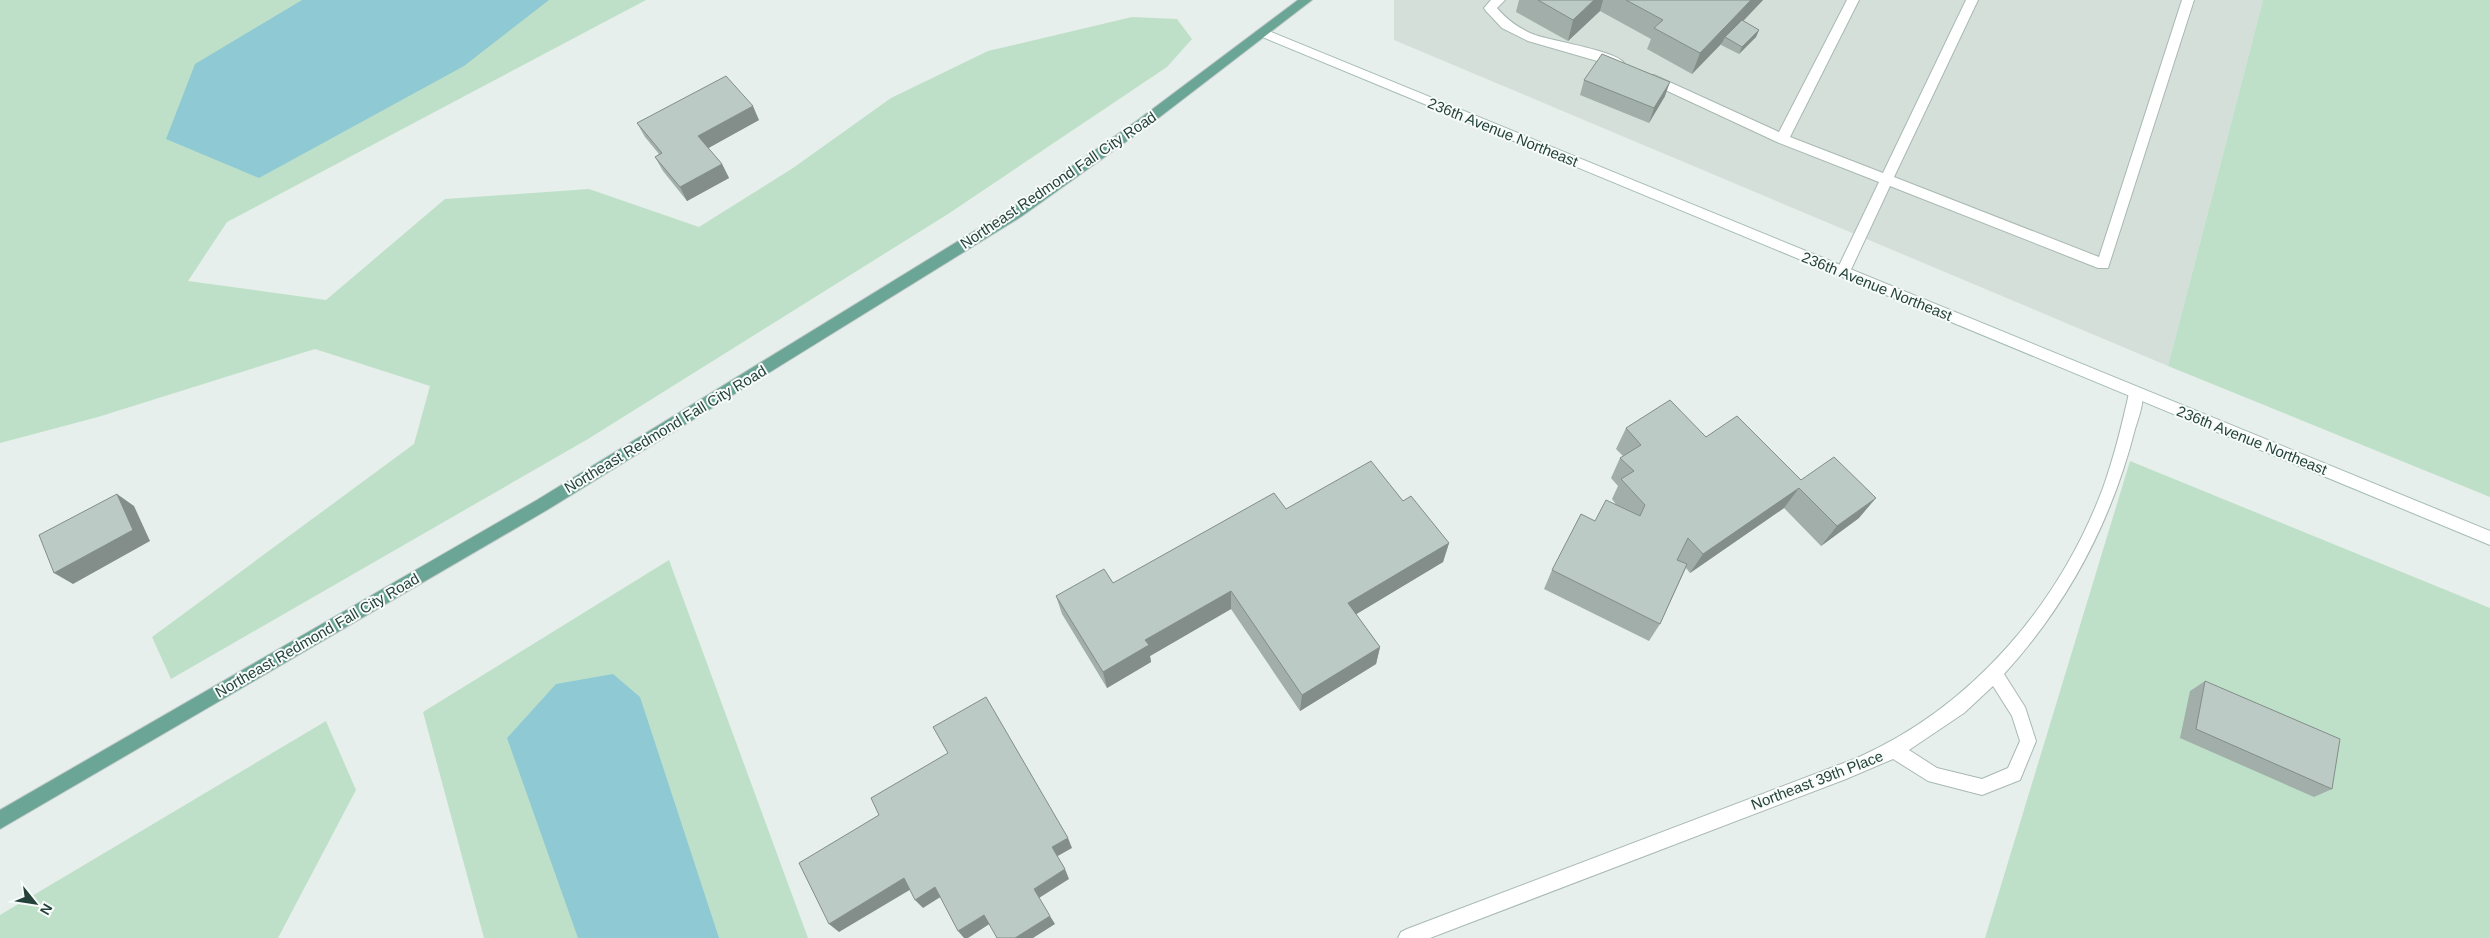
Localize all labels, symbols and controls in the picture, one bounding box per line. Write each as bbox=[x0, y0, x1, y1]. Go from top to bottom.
street label: 236th Avenue Northeast bbox=[1425, 94, 1581, 170]
street label: Northeast Redmond Fall City Road bbox=[957, 108, 1159, 252]
street label: 236th Avenue Northeast bbox=[1799, 248, 1955, 324]
street label: Northeast Redmond Fall City Road bbox=[561, 362, 769, 496]
street label: 236th Avenue Northeast bbox=[2174, 402, 2330, 478]
street label: Northeast Redmond Fall City Road bbox=[212, 569, 422, 701]
street label: Northeast 39th Place bbox=[1749, 747, 1885, 813]
north arrow bbox=[10, 878, 60, 928]
text: N bbox=[37, 901, 56, 918]

